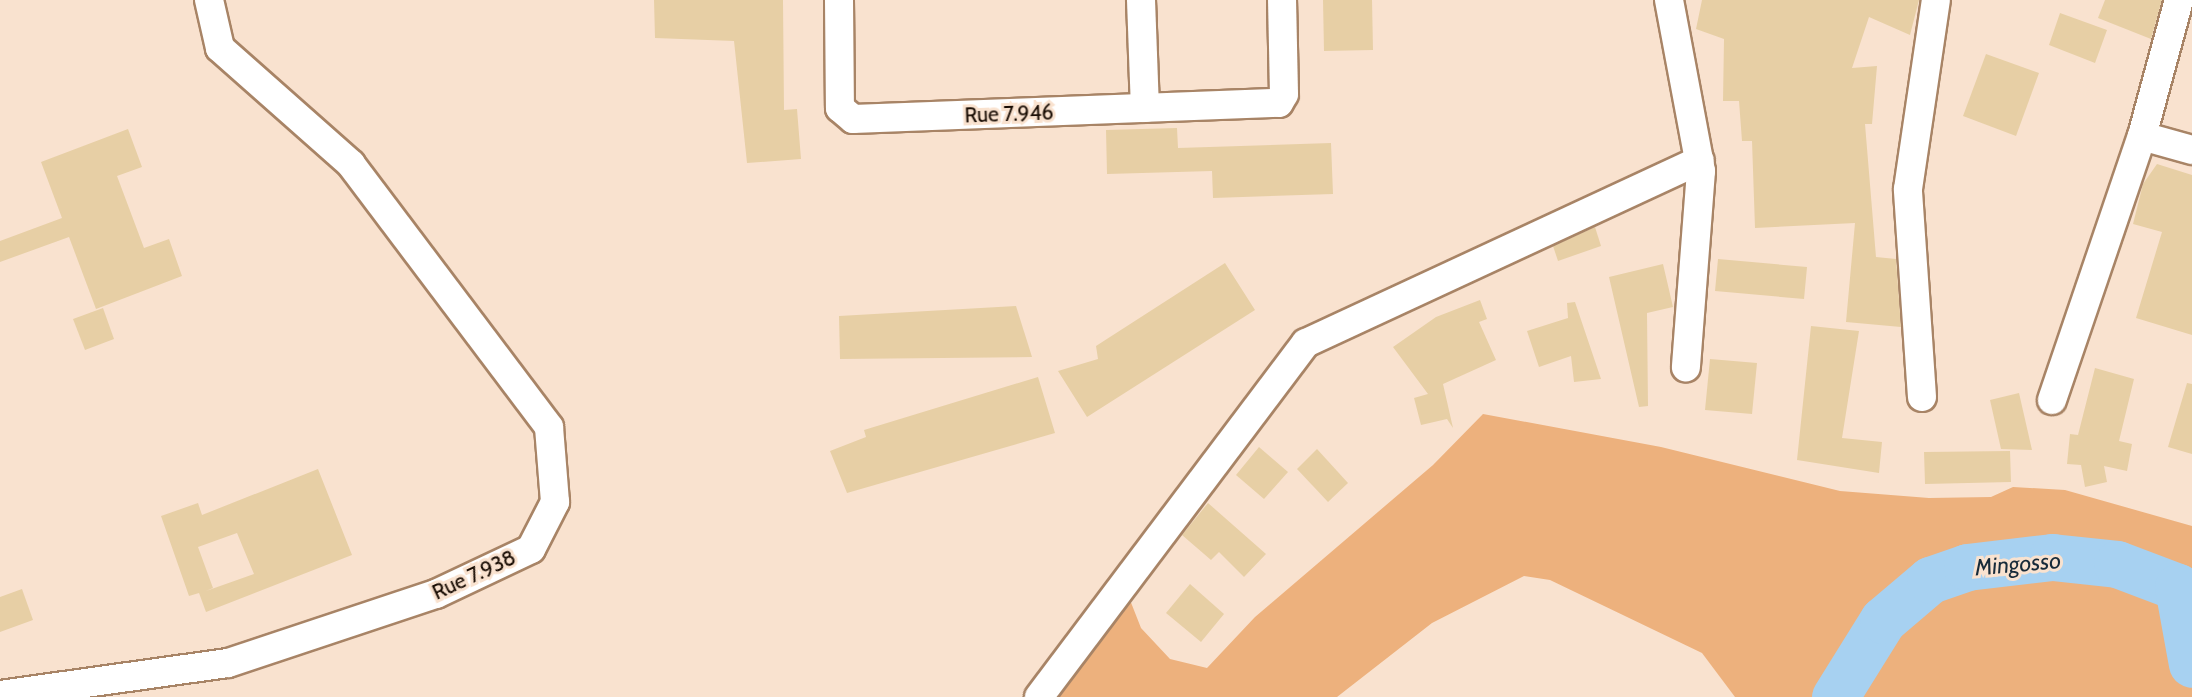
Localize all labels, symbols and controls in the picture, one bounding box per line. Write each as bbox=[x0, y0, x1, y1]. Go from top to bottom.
street label: Rue 7.946 bbox=[964, 100, 1054, 128]
street label: Rue 7.938 bbox=[428, 545, 520, 605]
water label: Mingosso bbox=[1974, 547, 2062, 581]

